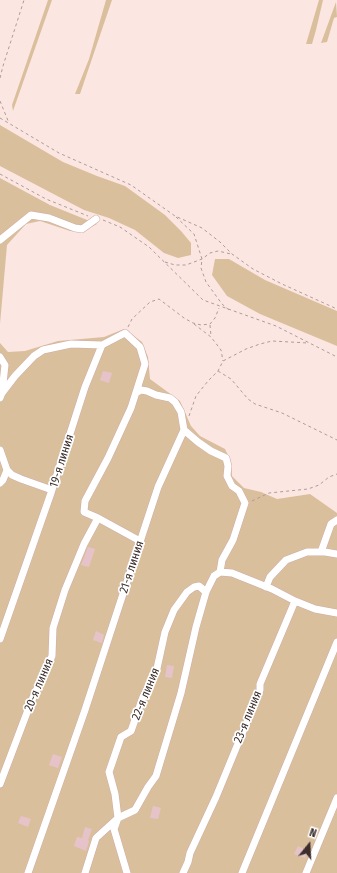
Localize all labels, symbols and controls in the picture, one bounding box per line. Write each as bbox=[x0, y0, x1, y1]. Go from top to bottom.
street label: 19-я линия bbox=[47, 433, 77, 489]
street label: 21-я линия bbox=[117, 539, 147, 595]
street label: 20-я линия bbox=[21, 656, 57, 714]
street label: 22-я линия bbox=[129, 666, 163, 722]
street label: 23-я линия bbox=[231, 689, 265, 745]
north arrow bbox=[289, 825, 329, 865]
text: N bbox=[308, 826, 318, 840]

